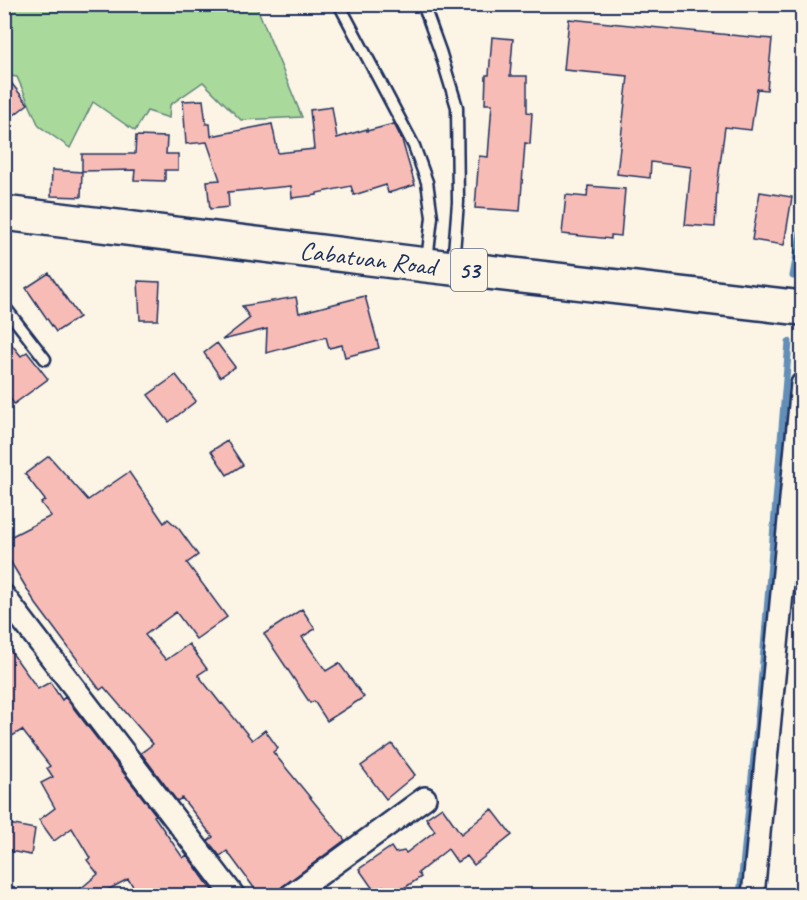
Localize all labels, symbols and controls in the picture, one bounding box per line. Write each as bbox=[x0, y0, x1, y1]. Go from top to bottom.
street label: Cabatuan Road bbox=[298, 234, 442, 284]
road number: 53 bbox=[451, 249, 487, 291]

